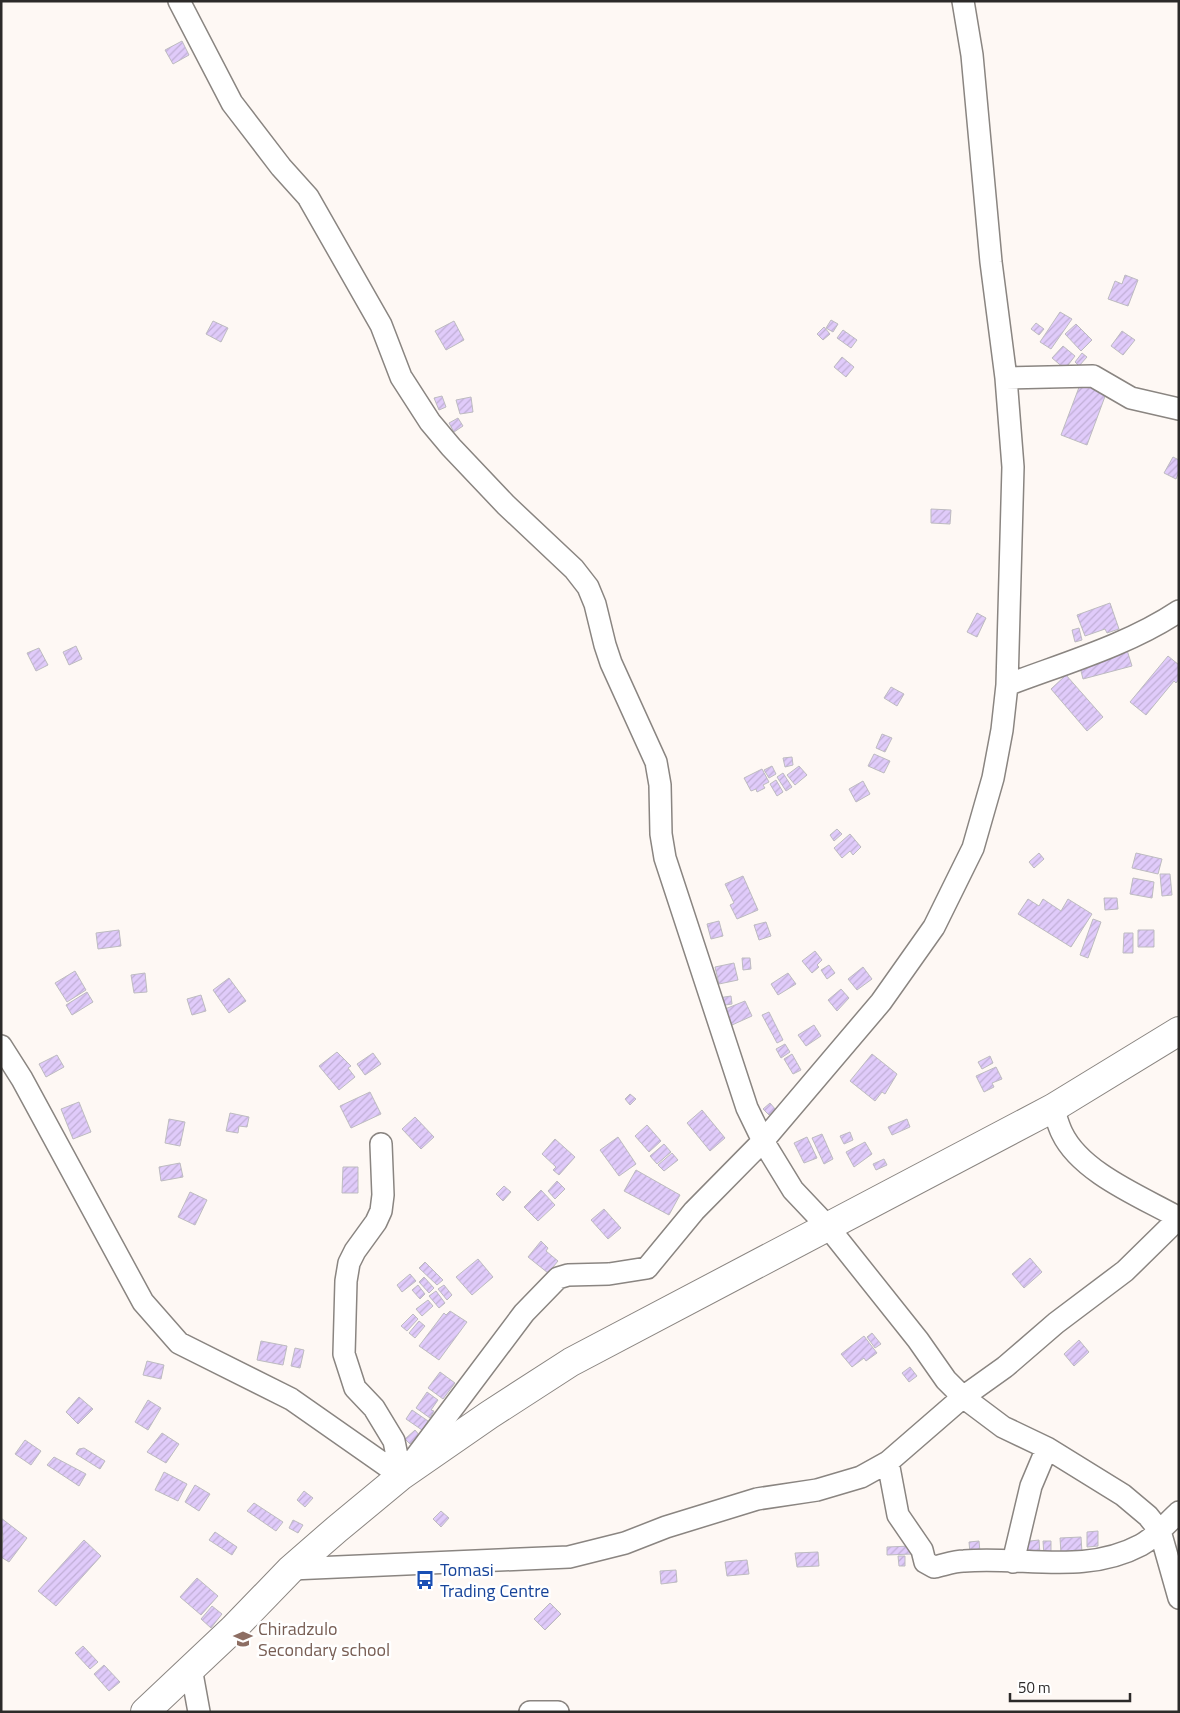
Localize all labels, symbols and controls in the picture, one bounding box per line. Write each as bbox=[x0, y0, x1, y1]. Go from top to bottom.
place label: Tomasi Trading Centre bbox=[440, 1556, 549, 1604]
bus stop icon: Tomasi Trading Centre bbox=[414, 1569, 436, 1591]
place label: Chiradzulo Secondary school bbox=[258, 1615, 390, 1663]
school or university icon: Chiradzulo Secondary school bbox=[232, 1628, 254, 1650]
scale bar bbox=[1010, 1670, 1130, 1702]
text: 50 m bbox=[1018, 1676, 1051, 1699]

